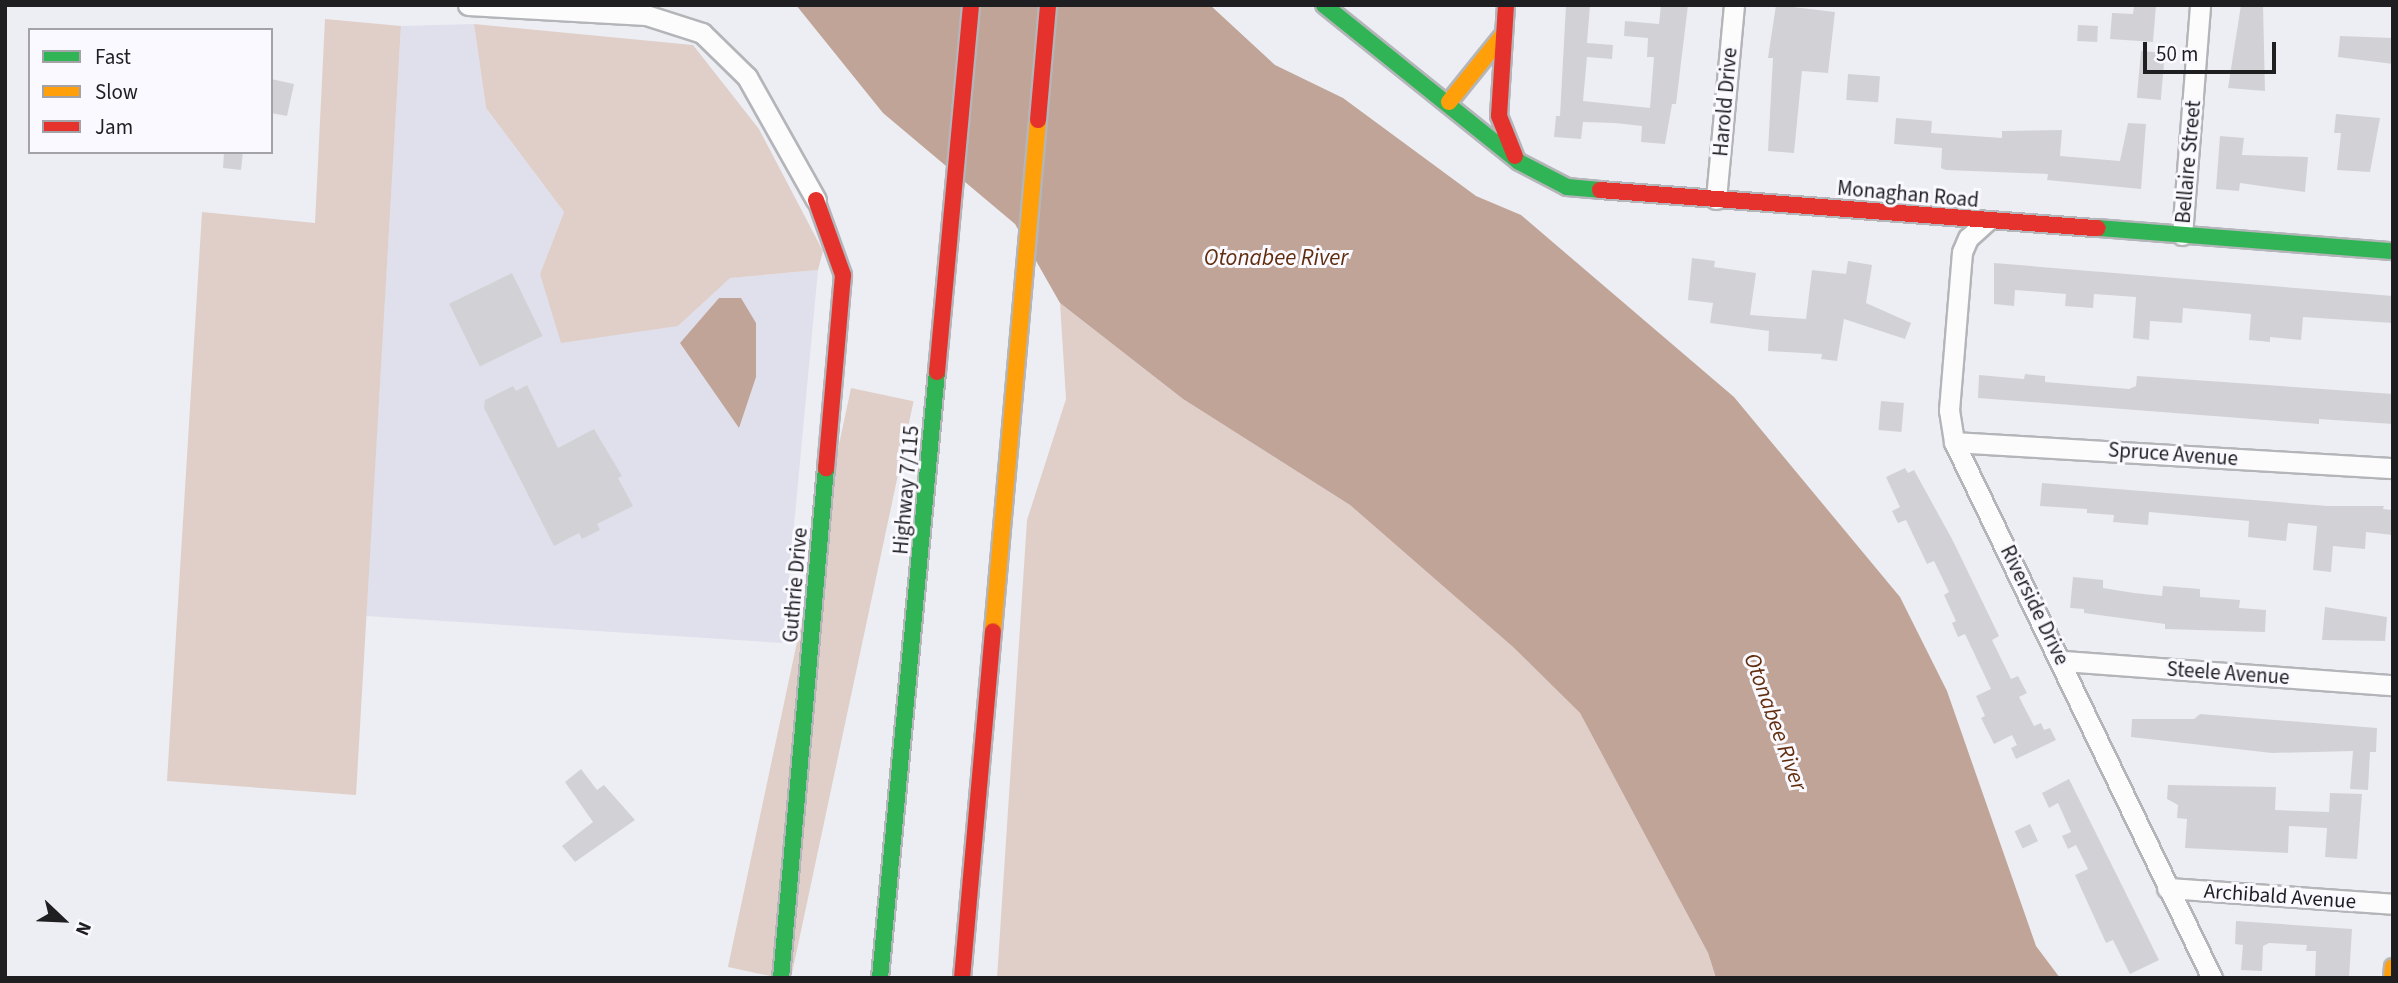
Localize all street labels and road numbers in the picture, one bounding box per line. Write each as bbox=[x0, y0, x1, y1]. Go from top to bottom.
street label: Harold Drive bbox=[1708, 46, 1742, 158]
street label: Bellaire Street bbox=[2170, 99, 2206, 225]
street label: Monaghan Road bbox=[1836, 175, 1980, 213]
street label: Highway 7/115 bbox=[888, 424, 924, 556]
street label: Spruce Avenue bbox=[2107, 437, 2239, 471]
street label: Guthrie Drive bbox=[777, 526, 813, 644]
street label: Riverside Drive bbox=[1995, 541, 2075, 669]
street label: Steele Avenue bbox=[2166, 656, 2290, 690]
street label: Archibald Avenue bbox=[2203, 878, 2357, 914]

